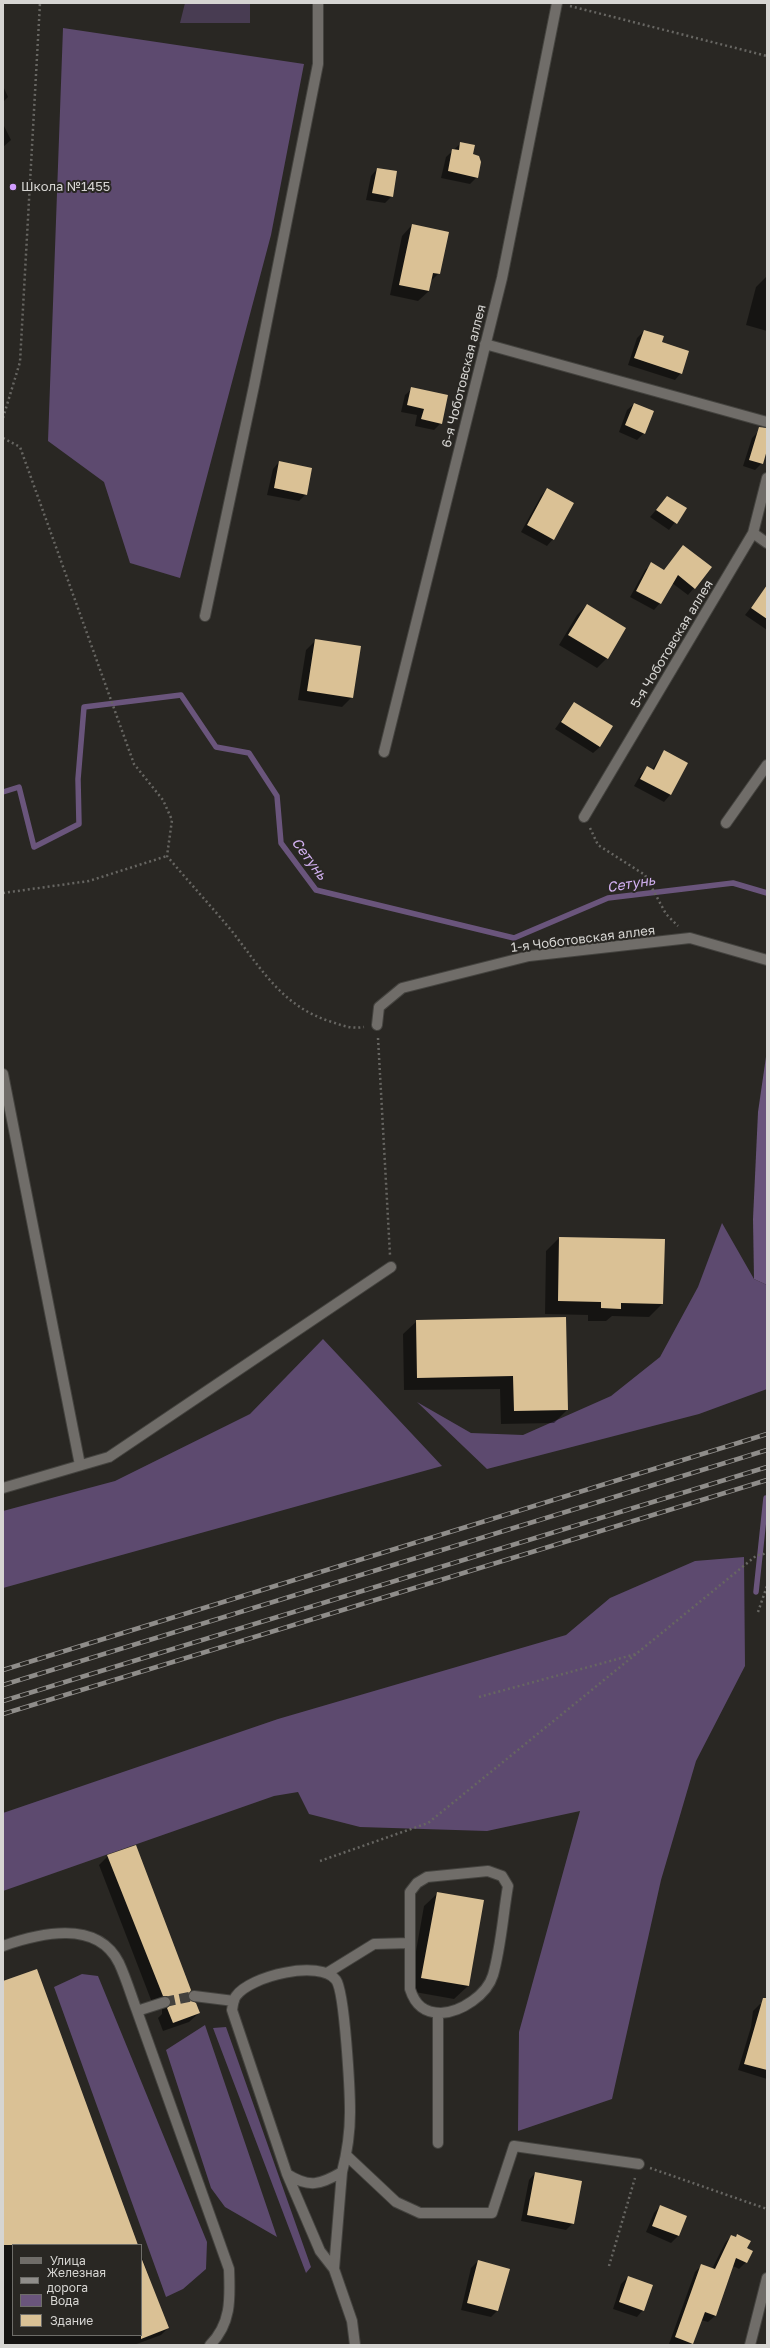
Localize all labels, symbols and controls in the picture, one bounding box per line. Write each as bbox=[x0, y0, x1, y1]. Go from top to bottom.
place label: Школа №1455 bbox=[21, 179, 110, 195]
marker: Школа №1455 bbox=[8, 182, 18, 192]
street label: 6-я Чоботовская аллея bbox=[439, 303, 489, 449]
street label: 5-я Чоботовская аллея bbox=[628, 577, 716, 711]
water label: Сетунь bbox=[288, 835, 330, 883]
water label: Сетунь bbox=[606, 872, 656, 896]
street label: 1-я Чоботовская аллея bbox=[510, 922, 656, 956]
legend bbox=[12, 2244, 142, 2336]
text: Улица bbox=[50, 2253, 86, 2268]
text: Железная дорога bbox=[47, 2265, 106, 2295]
text: Вода bbox=[50, 2293, 79, 2308]
text: Здание bbox=[50, 2313, 93, 2328]

